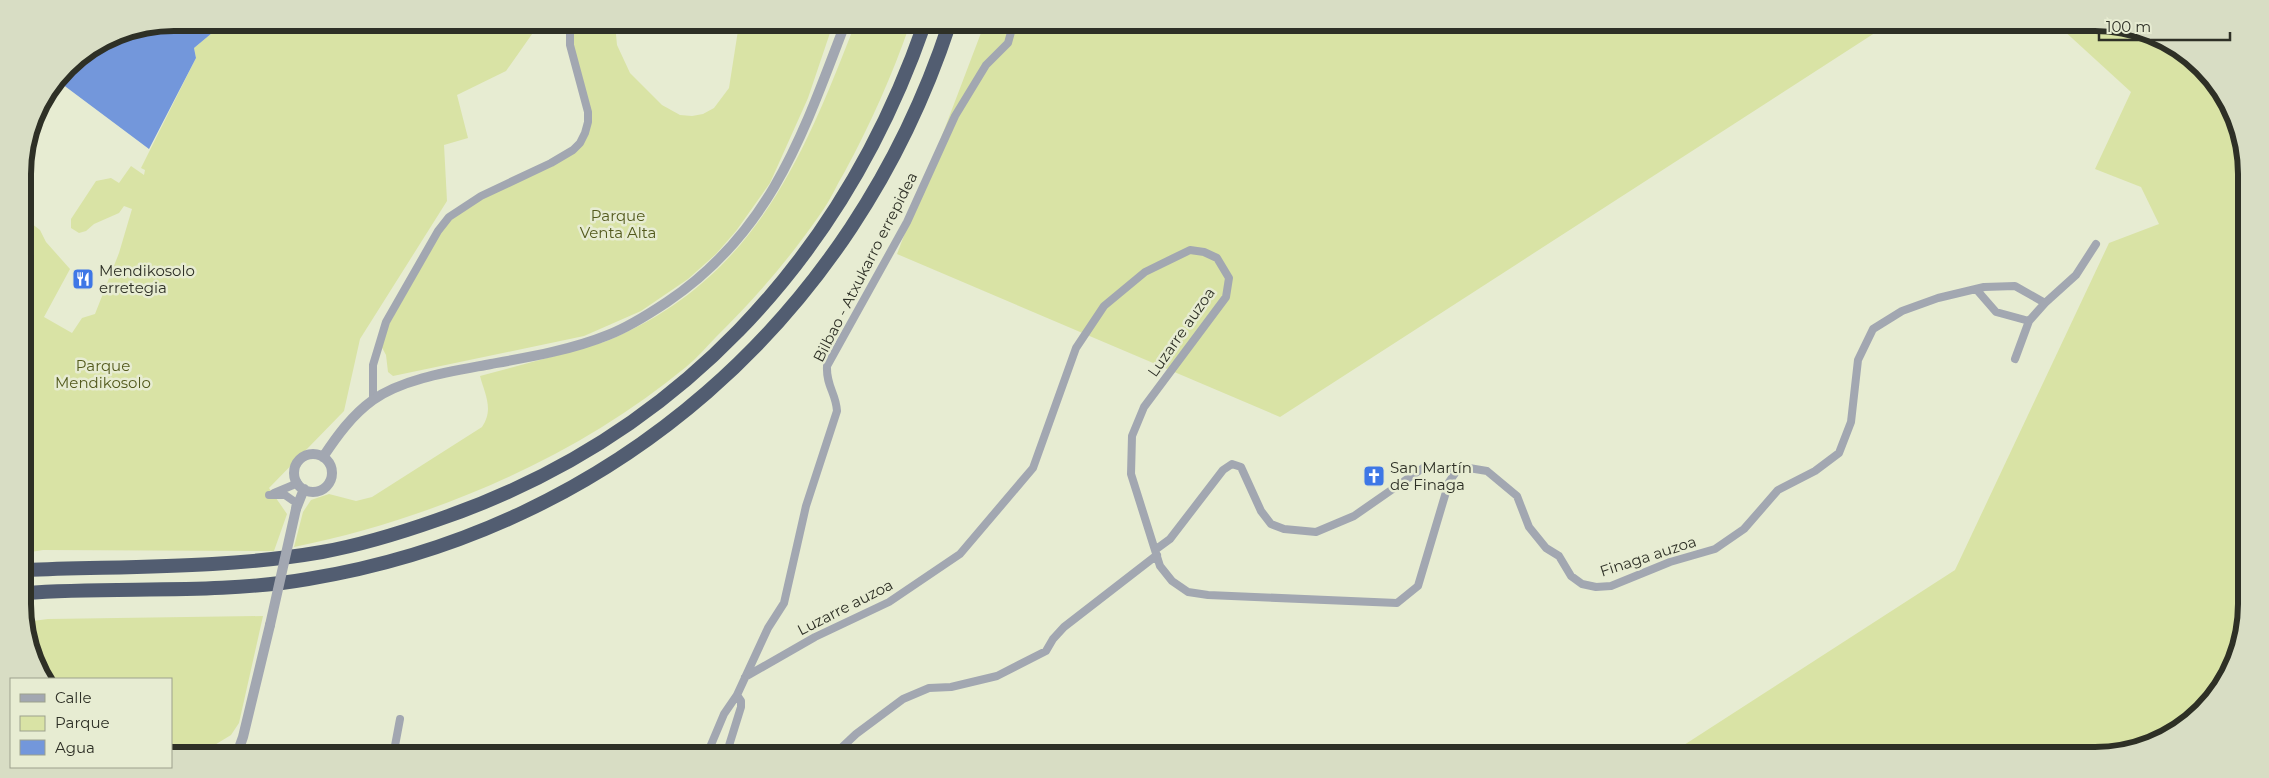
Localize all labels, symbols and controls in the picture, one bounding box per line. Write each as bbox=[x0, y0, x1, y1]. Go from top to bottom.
scale bar bbox=[2099, 10, 2230, 42]
text: 100 m bbox=[2106, 17, 2151, 36]
street label: Bilbao - Atxukarro errepidea bbox=[809, 169, 921, 365]
park label: Parque Venta Alta bbox=[580, 206, 656, 242]
place label: Mendikosolo erretegia bbox=[99, 261, 195, 297]
restaurant icon: Mendikosolo erretegia bbox=[71, 267, 95, 291]
street label: Luzarre auzoa bbox=[1143, 284, 1219, 380]
park label: Parque Mendikosolo bbox=[55, 356, 151, 392]
place label: San Martín de Finaga bbox=[1390, 458, 1472, 494]
church icon: San Martín de Finaga bbox=[1362, 464, 1386, 488]
street label: Finaga auzoa bbox=[1597, 531, 1699, 581]
street label: Luzarre auzoa bbox=[794, 575, 896, 639]
legend bbox=[10, 678, 172, 768]
text: Calle bbox=[55, 688, 92, 707]
text: Parque bbox=[55, 713, 110, 732]
text: Agua bbox=[55, 738, 95, 757]

